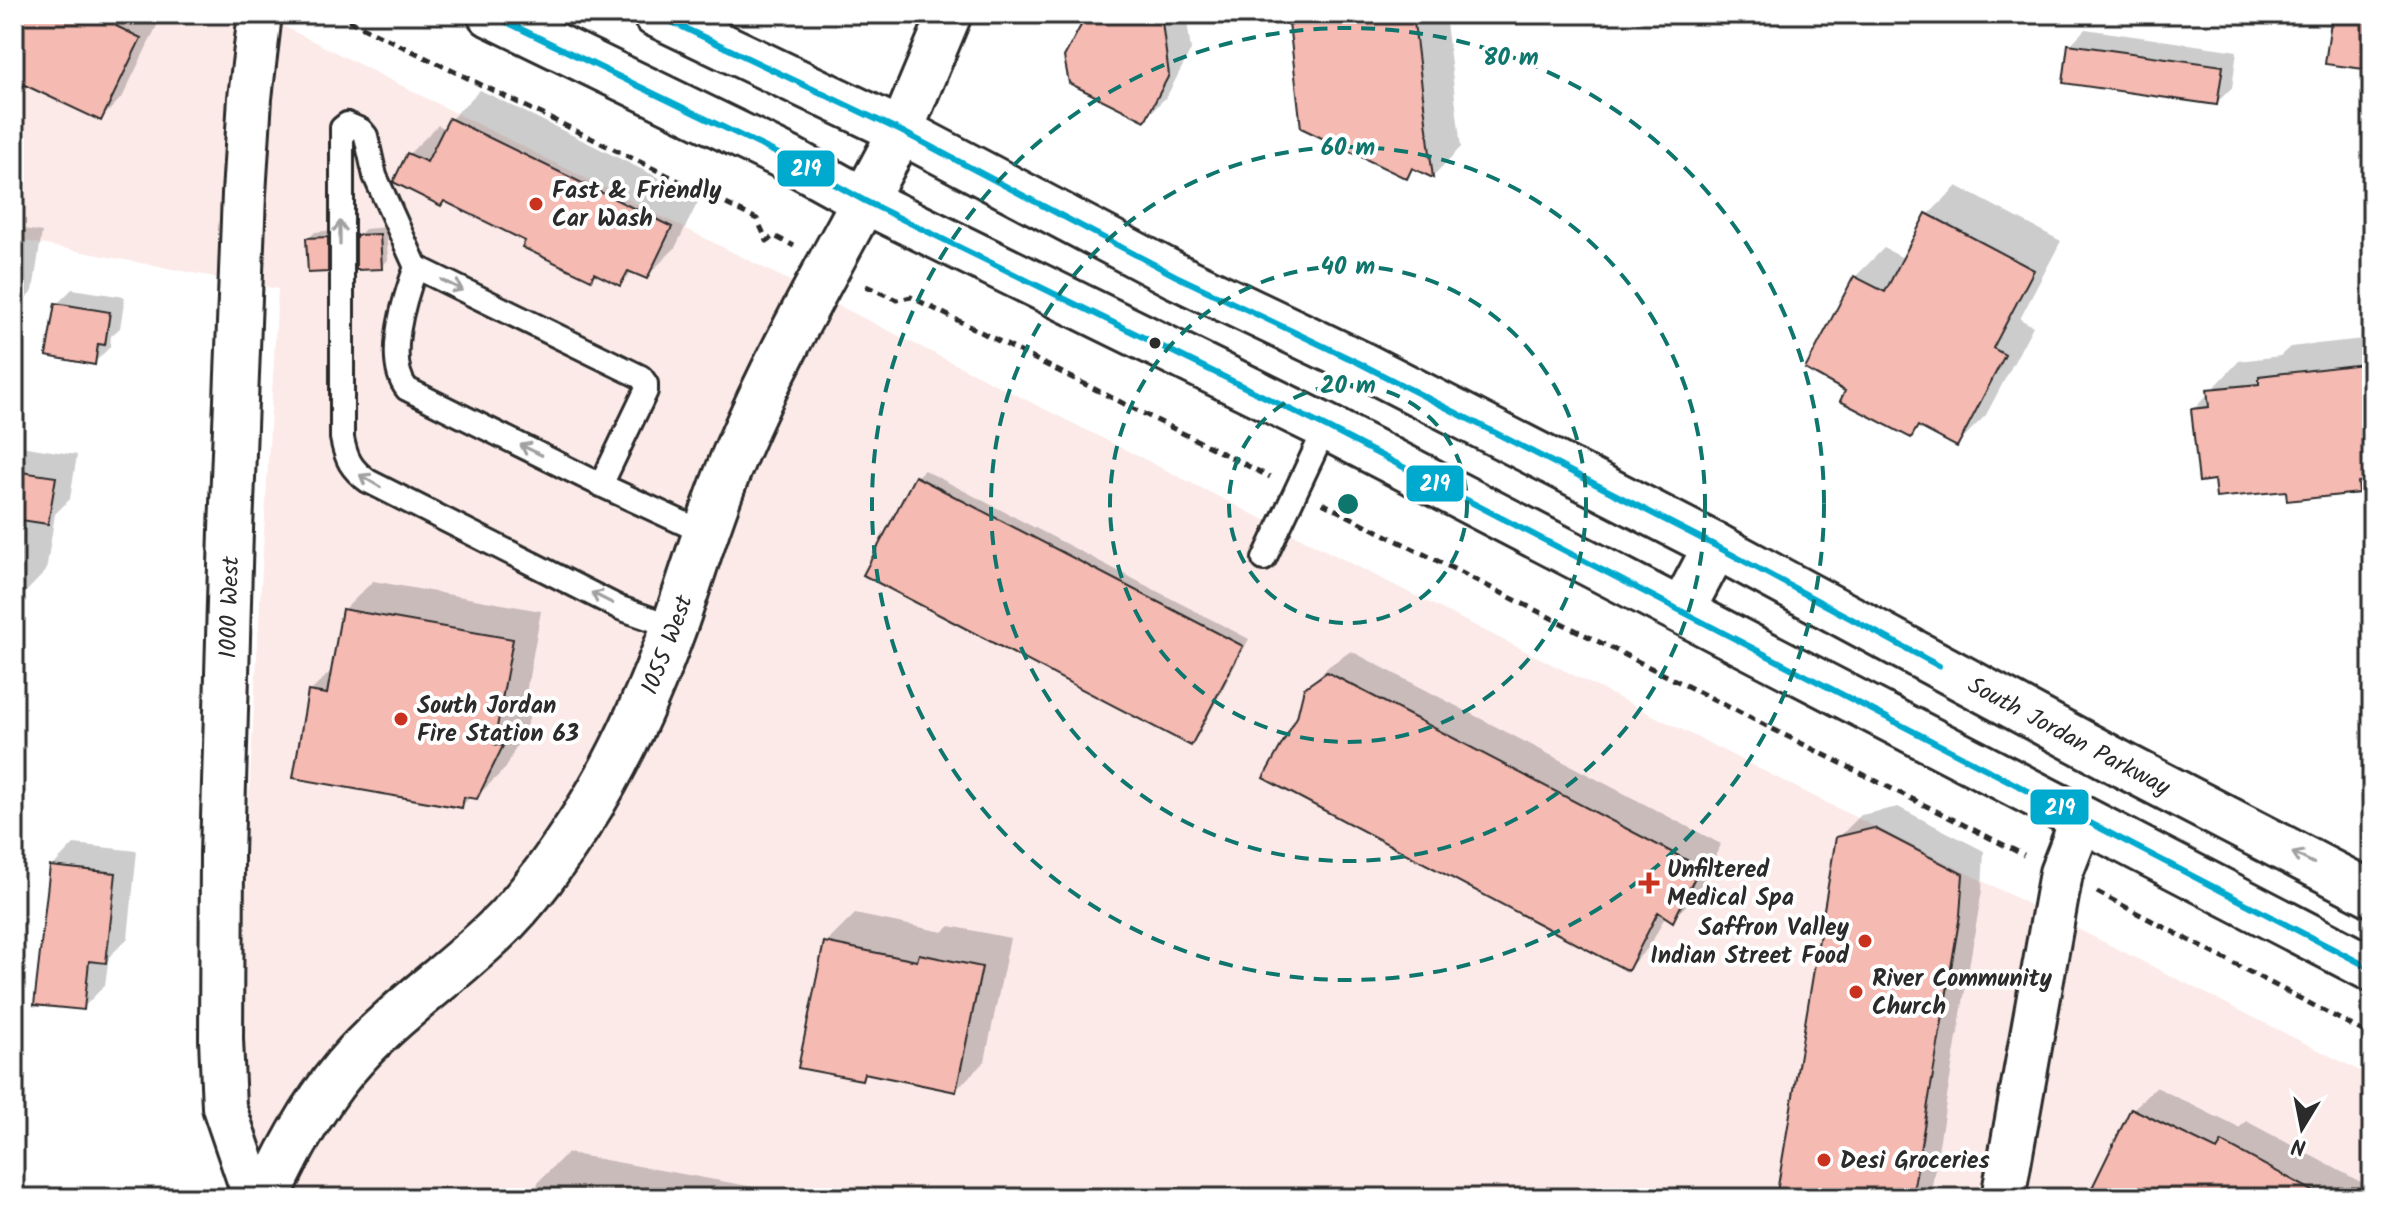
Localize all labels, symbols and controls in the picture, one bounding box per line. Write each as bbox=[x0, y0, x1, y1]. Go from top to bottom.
text: 80 m bbox=[1483, 39, 1539, 78]
text: 60 m bbox=[1321, 129, 1375, 168]
line badge: 219 bbox=[776, 149, 836, 188]
text: 219 bbox=[791, 153, 821, 188]
place label: Fast & Friendly Car Wash bbox=[552, 172, 722, 239]
marker: Fast & Friendly Car Wash bbox=[527, 195, 545, 213]
one-way arrow bbox=[332, 220, 348, 247]
text: 40 m bbox=[1321, 248, 1375, 287]
one-way arrow bbox=[440, 277, 464, 293]
unlabelled marker bbox=[1147, 335, 1163, 351]
text: 20 m bbox=[1320, 367, 1376, 406]
one-way arrow bbox=[520, 442, 544, 458]
line badge: 219 bbox=[1405, 464, 1465, 503]
text: 219 bbox=[1420, 468, 1450, 503]
one-way arrow bbox=[359, 473, 382, 489]
centre of rings bbox=[1334, 490, 1362, 518]
street label: 1000 West bbox=[209, 555, 251, 659]
street label: 1055 West bbox=[631, 589, 705, 701]
one-way arrow bbox=[590, 590, 614, 606]
street label: South Jordan Parkway bbox=[1960, 667, 2177, 808]
place label: South Jordan Fire Station 63 bbox=[417, 687, 579, 754]
marker: South Jordan Fire Station 63 bbox=[392, 710, 410, 728]
line badge: 219 bbox=[2029, 788, 2090, 826]
text: 219 bbox=[2045, 792, 2075, 827]
one-way arrow bbox=[2291, 849, 2315, 865]
place label: Unfiltered Medical Spa bbox=[1667, 851, 1794, 918]
marker: Unfiltered Medical Spa bbox=[1638, 872, 1660, 894]
place label: Saffron Valley Indian Street Food bbox=[1650, 909, 1850, 976]
marker: Saffron Valley Indian Street Food bbox=[1856, 932, 1874, 950]
place label: River Community Church bbox=[1872, 960, 2053, 1027]
marker: River Community Church bbox=[1847, 983, 1865, 1001]
north arrow bbox=[2262, 1088, 2342, 1168]
text: N bbox=[2289, 1127, 2309, 1164]
place label: Desi Groceries bbox=[1840, 1142, 1990, 1181]
marker: Desi Groceries bbox=[1815, 1151, 1833, 1169]

